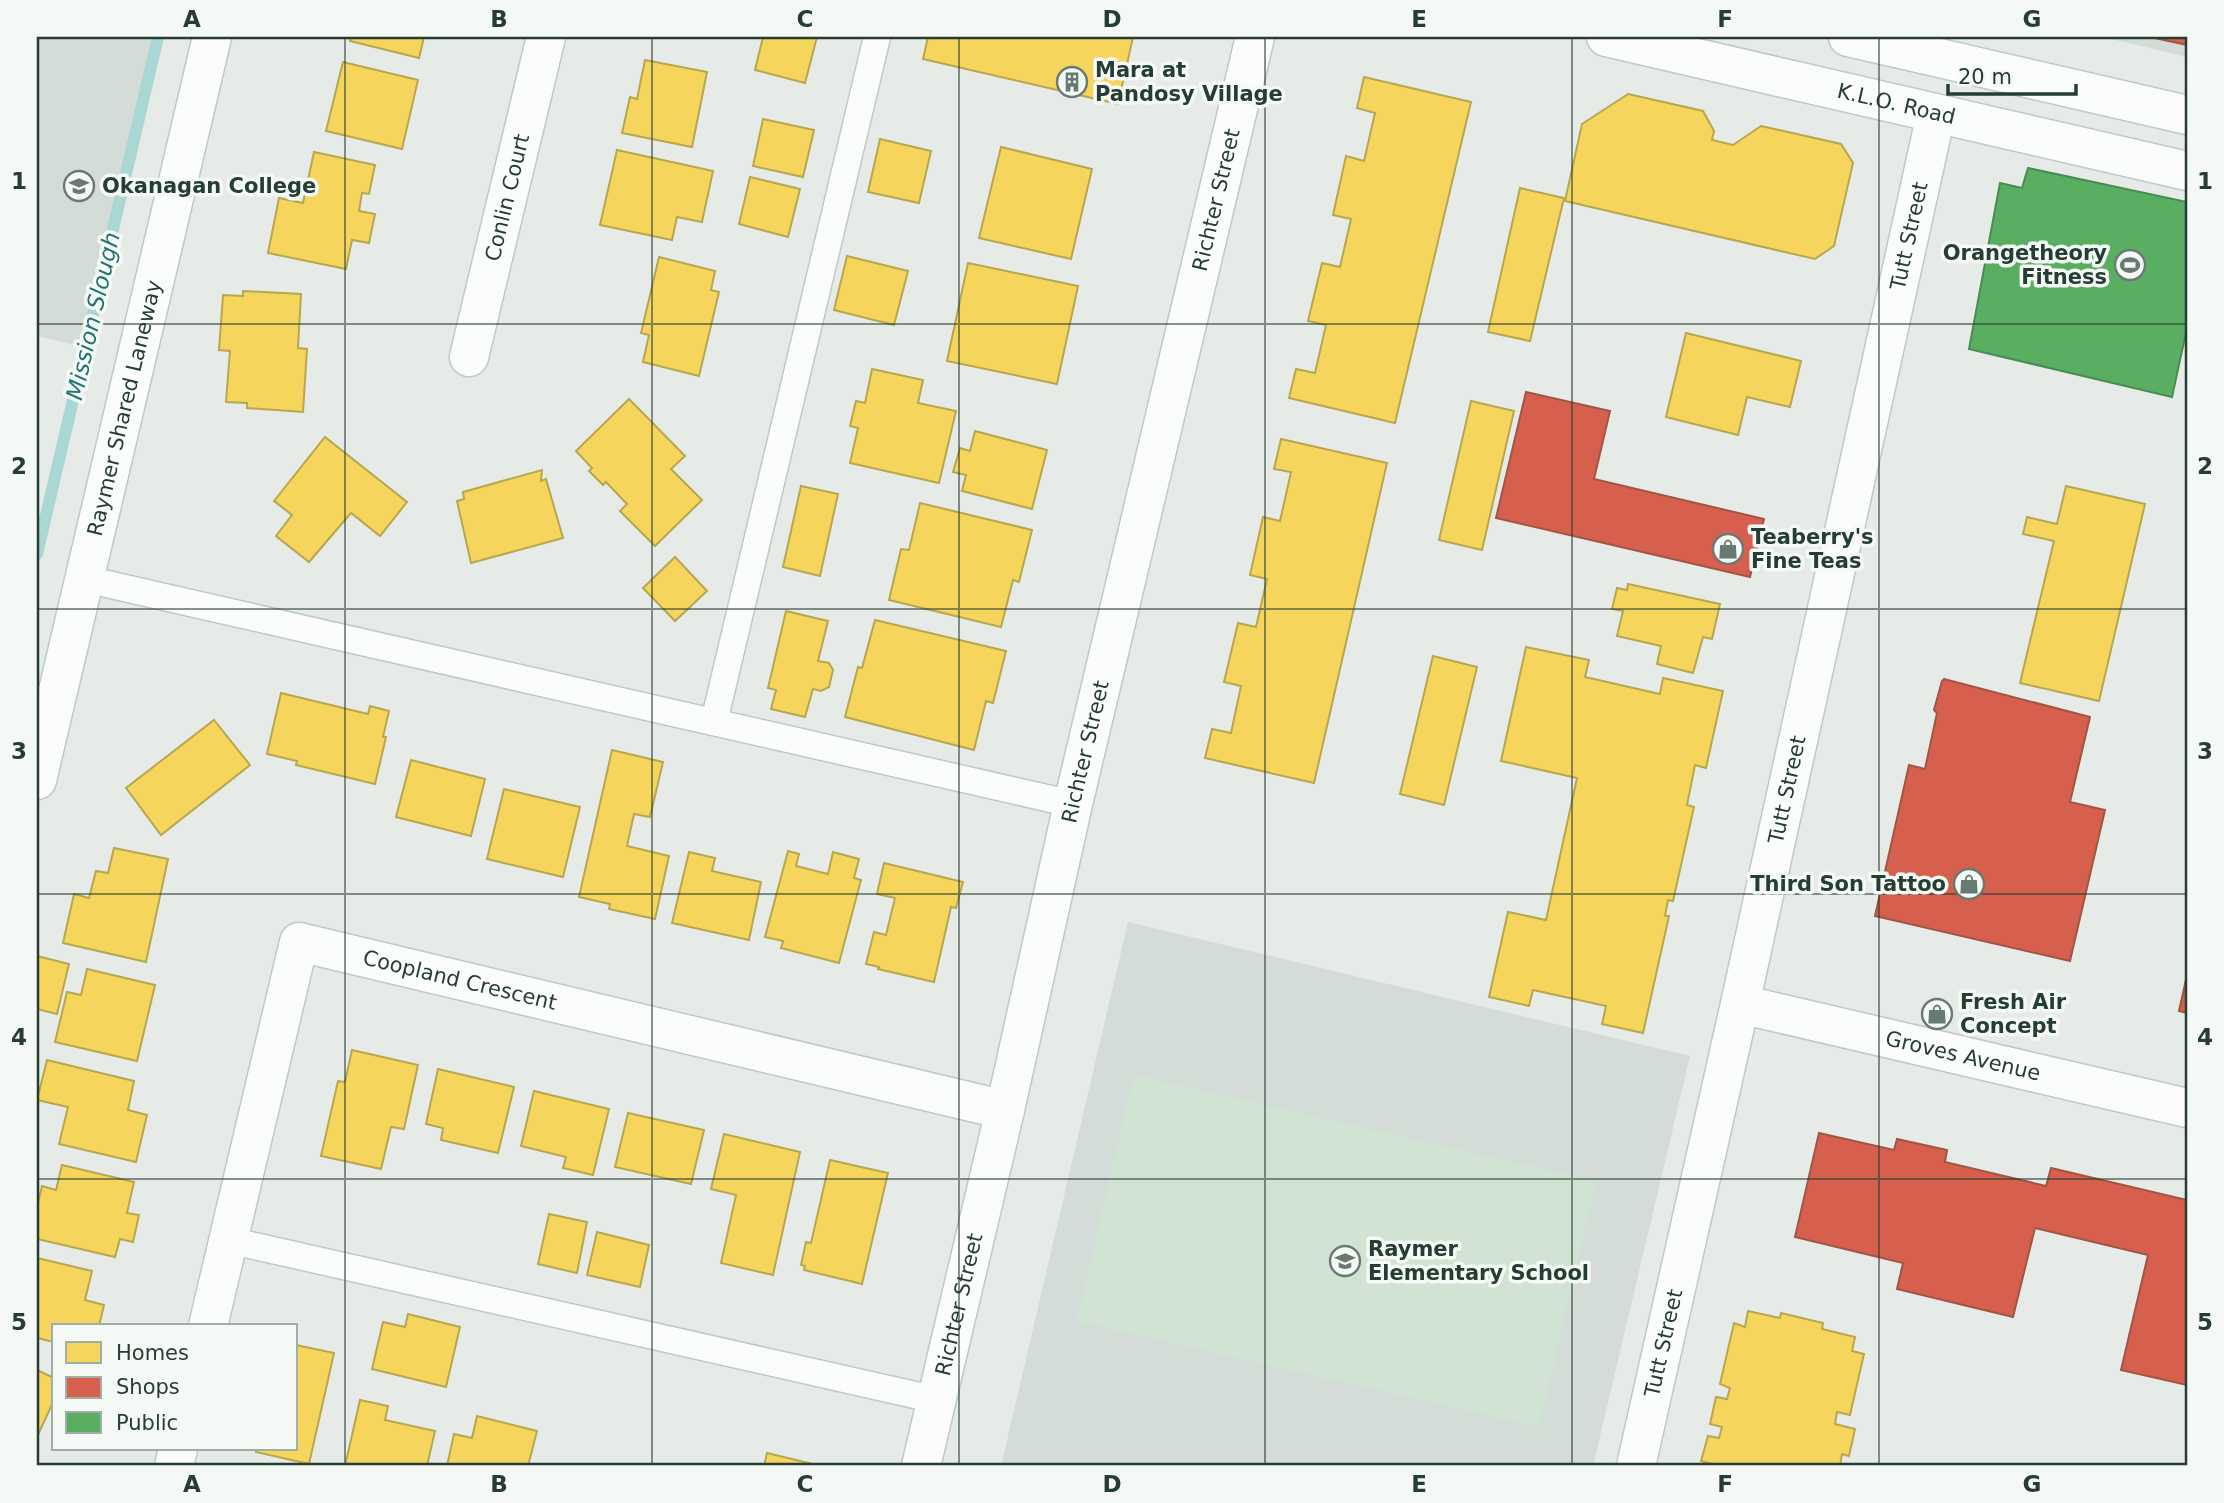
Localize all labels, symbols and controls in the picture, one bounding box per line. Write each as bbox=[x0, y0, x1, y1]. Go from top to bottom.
text: A bbox=[183, 6, 201, 32]
text: B bbox=[490, 6, 508, 32]
text: C bbox=[797, 6, 813, 32]
text: D bbox=[1102, 6, 1122, 32]
text: E bbox=[1411, 6, 1427, 32]
text: F bbox=[1717, 6, 1733, 32]
text: G bbox=[2023, 6, 2041, 32]
scale bar bbox=[1948, 52, 2075, 96]
place label: Mara at Pandosy Village bbox=[1095, 58, 1283, 106]
building icon: Mara at Pandosy Village bbox=[1055, 65, 1089, 99]
text: 20 m bbox=[1958, 65, 2012, 89]
street label: K.L.O. Road bbox=[1835, 79, 1958, 129]
street label: Richter Street bbox=[1188, 126, 1245, 274]
street label: Conlin Court bbox=[480, 131, 534, 264]
text: 1 bbox=[11, 168, 27, 194]
text: 1 bbox=[2197, 168, 2213, 194]
school or university icon: Okanagan College bbox=[62, 169, 96, 203]
place label: Okanagan College bbox=[102, 174, 316, 198]
street label: Tutt Street bbox=[1885, 180, 1933, 293]
water label: Mission Slough bbox=[61, 230, 125, 402]
place label: Orangetheory Fitness bbox=[1943, 241, 2107, 289]
sports icon: Orangetheory Fitness bbox=[2113, 248, 2147, 282]
street label: Raymer Shared Laneway bbox=[83, 278, 166, 539]
text: 2 bbox=[11, 453, 27, 479]
text: 2 bbox=[2197, 453, 2213, 479]
place label: Teaberry's Fine Teas bbox=[1751, 525, 1874, 573]
shop icon: Teaberry's Fine Teas bbox=[1711, 532, 1745, 566]
street label: Richter Street bbox=[1057, 678, 1114, 825]
street label: Tutt Street bbox=[1763, 733, 1811, 847]
text: 3 bbox=[11, 738, 27, 764]
text: 3 bbox=[2197, 738, 2213, 764]
shop icon: Third Son Tattoo bbox=[1952, 867, 1986, 901]
place label: Third Son Tattoo bbox=[1750, 872, 1946, 896]
street label: Coopland Crescent bbox=[361, 946, 559, 1015]
place label: Fresh Air Concept bbox=[1960, 990, 2067, 1038]
shop icon: Fresh Air Concept bbox=[1920, 997, 1954, 1031]
text: 4 bbox=[11, 1024, 27, 1050]
text: 4 bbox=[2197, 1024, 2213, 1050]
street label: Groves Avenue bbox=[1883, 1026, 2043, 1086]
street label: Richter Street bbox=[931, 1231, 988, 1378]
place label: Raymer Elementary School bbox=[1368, 1237, 1589, 1285]
school or university icon: Raymer Elementary School bbox=[1328, 1244, 1362, 1278]
street label: Tutt Street bbox=[1640, 1287, 1687, 1400]
text: 5 bbox=[11, 1309, 27, 1335]
text: 5 bbox=[2197, 1309, 2213, 1335]
legend bbox=[52, 1324, 298, 1450]
text: Homes bbox=[116, 1341, 189, 1365]
text: Shops bbox=[116, 1375, 180, 1399]
text: Public bbox=[116, 1411, 178, 1435]
text: A bbox=[183, 1471, 201, 1497]
text: B bbox=[490, 1471, 508, 1497]
text: C bbox=[797, 1471, 813, 1497]
text: D bbox=[1102, 1471, 1122, 1497]
text: E bbox=[1411, 1471, 1427, 1497]
text: F bbox=[1717, 1471, 1733, 1497]
text: G bbox=[2023, 1471, 2041, 1497]

